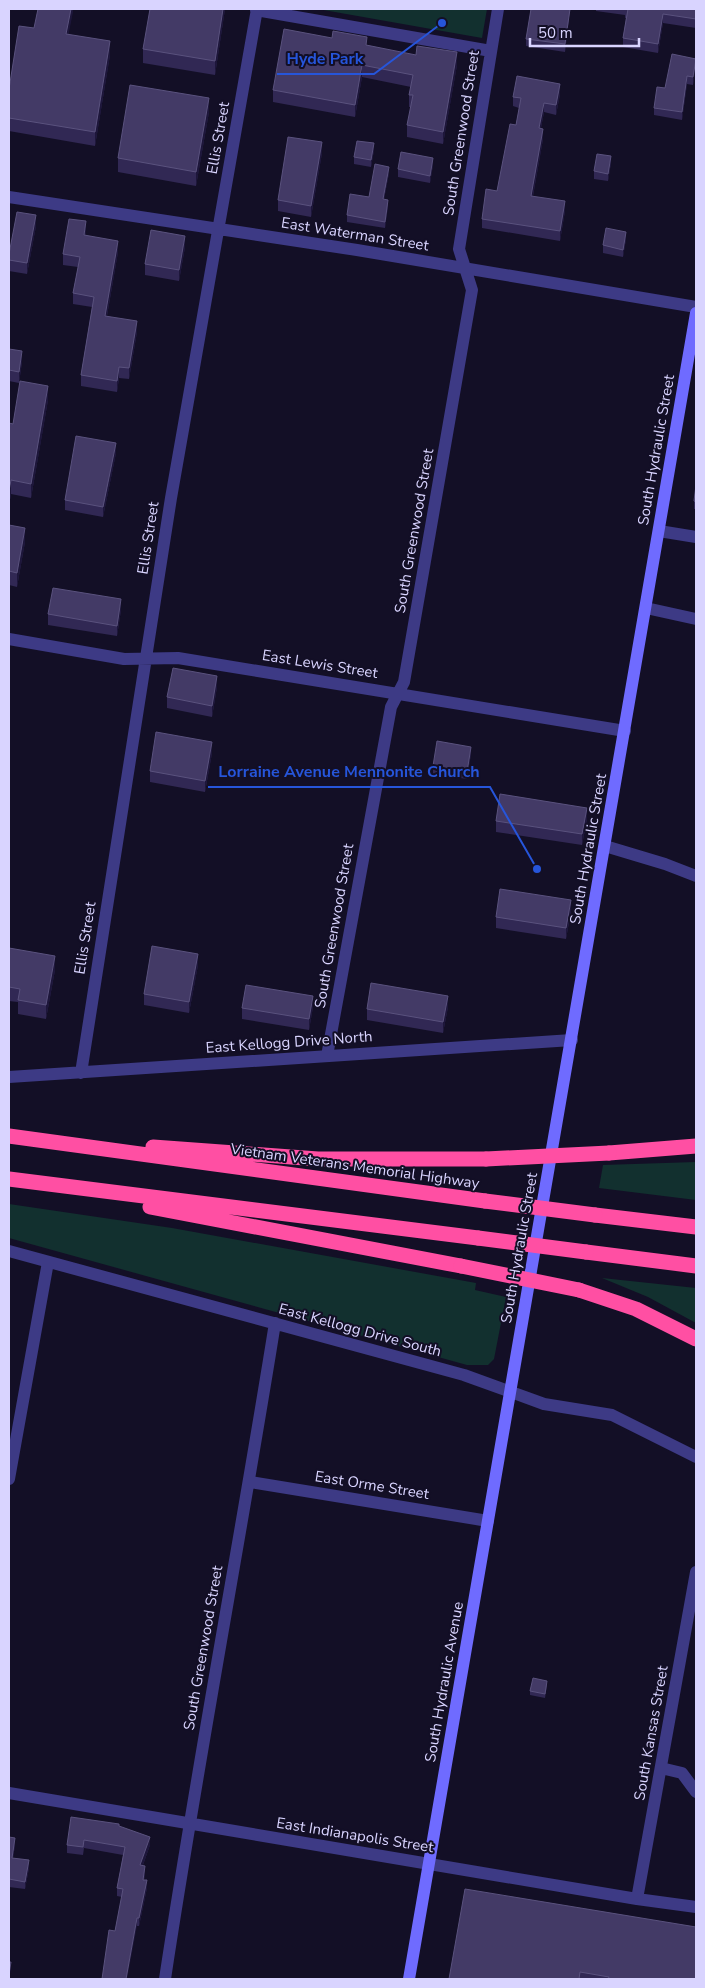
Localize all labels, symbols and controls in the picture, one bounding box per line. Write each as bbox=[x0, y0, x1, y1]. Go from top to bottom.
scale bar bbox=[530, 15, 639, 47]
text: 50 m bbox=[538, 23, 573, 43]
callout: Hyde Park bbox=[277, 43, 374, 74]
text: Hyde Park bbox=[287, 48, 364, 70]
street label: South Greenwood Street bbox=[438, 48, 484, 217]
street label: Ellis Street bbox=[202, 100, 234, 176]
street label: East Waterman Street bbox=[280, 212, 431, 256]
street label: South Hydraulic Street bbox=[633, 372, 679, 527]
street label: South Greenwood Street bbox=[390, 446, 438, 615]
street label: Ellis Street bbox=[132, 500, 164, 576]
street label: East Lewis Street bbox=[261, 645, 380, 683]
callout: Lorraine Avenue Mennonite Church bbox=[208, 756, 490, 787]
text: Lorraine Avenue Mennonite Church bbox=[218, 761, 480, 783]
street label: South Hydraulic Street bbox=[565, 771, 611, 926]
street label: South Greenwood Street bbox=[310, 841, 358, 1010]
street label: Ellis Street bbox=[69, 900, 101, 976]
street label: East Kellogg Drive North bbox=[205, 1026, 373, 1058]
street label: Vietnam Veterans Memorial Highway bbox=[228, 1138, 481, 1193]
street label: South Hydraulic Street bbox=[496, 1170, 542, 1325]
street label: East Kellogg Drive South bbox=[276, 1299, 444, 1361]
street label: East Orme Street bbox=[313, 1466, 431, 1504]
street label: South Greenwood Street bbox=[179, 1563, 227, 1732]
street label: South Hydraulic Avenue bbox=[420, 1600, 468, 1764]
street label: South Kansas Street bbox=[629, 1663, 673, 1802]
street label: East Indianapolis Street bbox=[275, 1813, 436, 1857]

